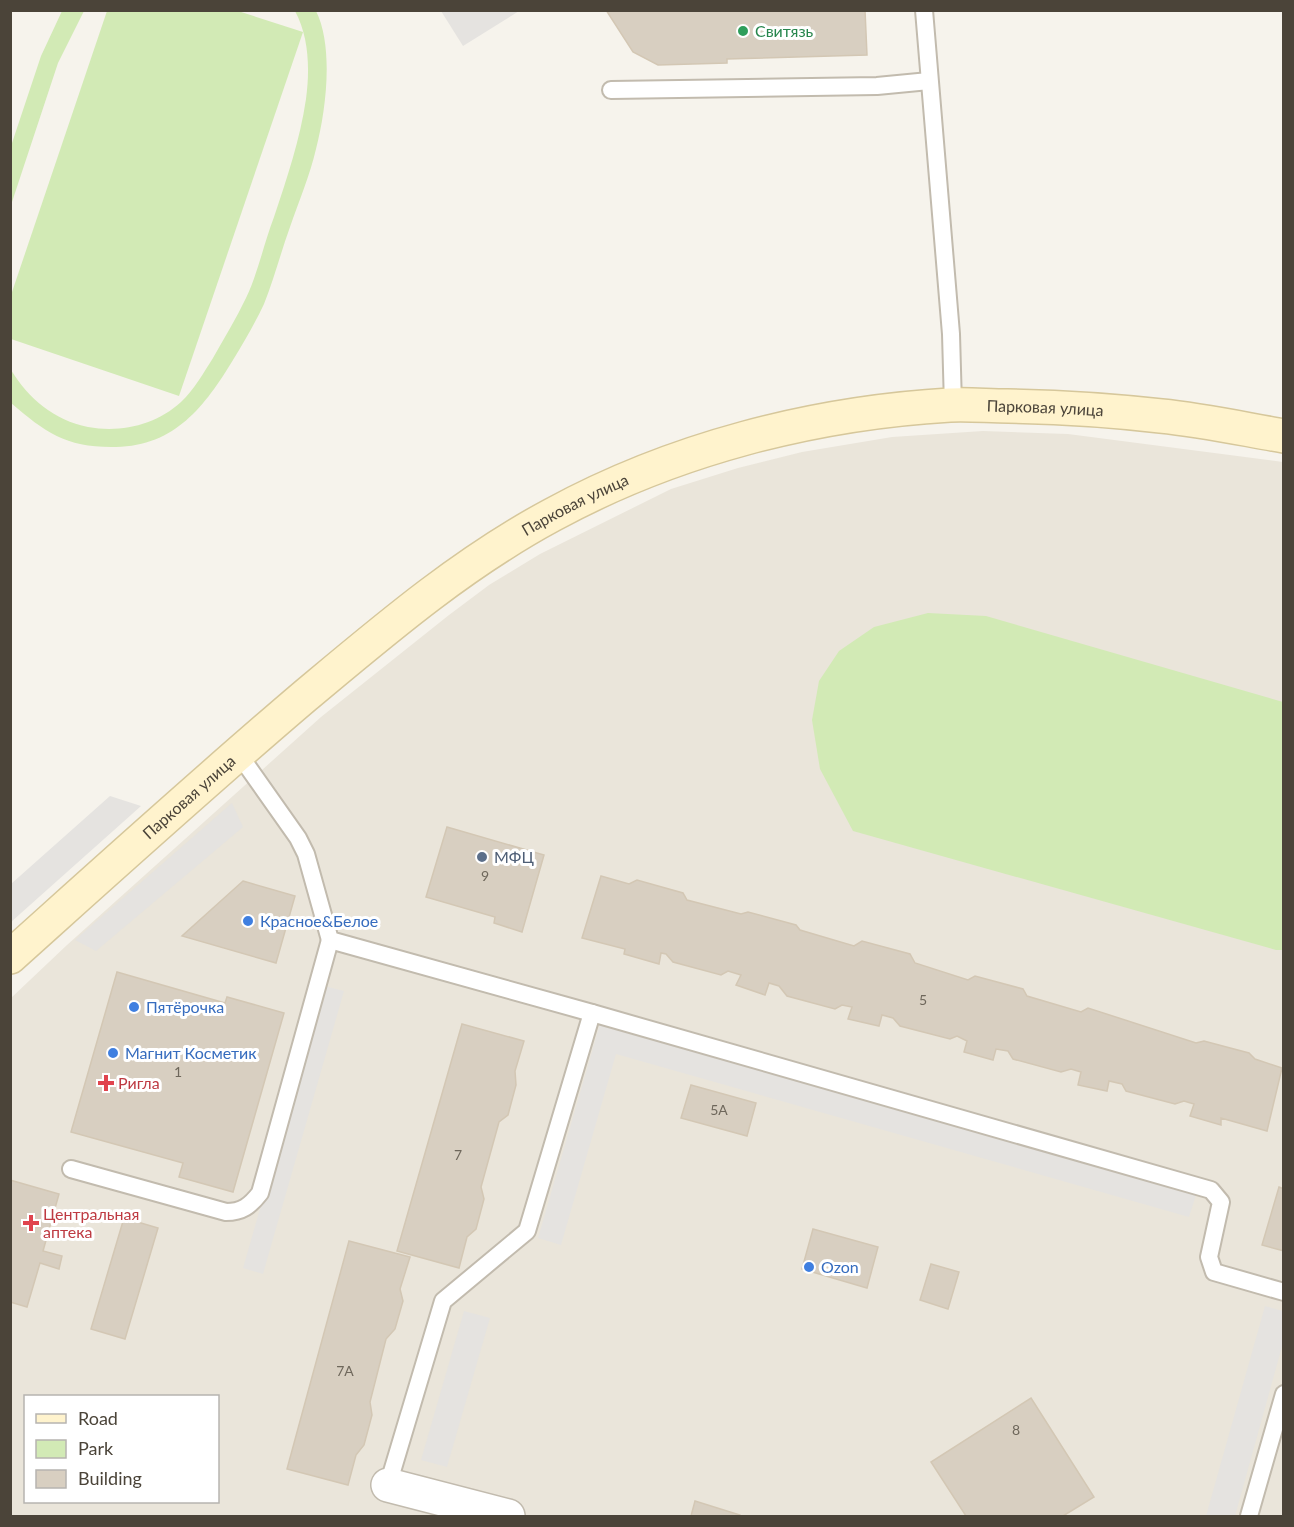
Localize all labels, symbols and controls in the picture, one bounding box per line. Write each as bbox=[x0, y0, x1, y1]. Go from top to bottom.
place label: Свитязь bbox=[755, 21, 814, 40]
marker: Свитязь bbox=[736, 24, 750, 38]
street label: Парковая улица bbox=[986, 395, 1104, 419]
street label: Парковая улица bbox=[518, 469, 631, 539]
street label: Парковая улица bbox=[138, 751, 239, 843]
place label: МФЦ bbox=[494, 847, 534, 866]
marker: МФЦ bbox=[475, 850, 489, 864]
house number: 9 bbox=[481, 867, 489, 884]
place label: Красное&Белое bbox=[260, 911, 378, 930]
marker: Красное&Белое bbox=[241, 914, 255, 928]
house number: 5 bbox=[919, 991, 927, 1008]
place label: Пятёрочка bbox=[146, 997, 224, 1016]
marker: Пятёрочка bbox=[127, 1000, 141, 1014]
place label: Магнит Косметик bbox=[125, 1043, 257, 1062]
marker: Магнит Косметик bbox=[106, 1046, 120, 1060]
house number: 1 bbox=[174, 1063, 182, 1080]
place label: Ригла bbox=[118, 1073, 160, 1092]
marker: Ригла bbox=[99, 1076, 113, 1090]
house number: 5А bbox=[710, 1101, 728, 1118]
house number: 7 bbox=[454, 1146, 462, 1163]
place label: Центральная аптека bbox=[43, 1204, 139, 1241]
marker: Центральная аптека bbox=[24, 1216, 38, 1230]
place label: Ozon bbox=[821, 1257, 859, 1276]
marker: Ozon bbox=[802, 1260, 816, 1274]
house number: 7А bbox=[336, 1362, 354, 1379]
legend bbox=[24, 1395, 219, 1503]
text: Road bbox=[78, 1407, 118, 1429]
house number: 8 bbox=[1012, 1421, 1020, 1438]
text: Park bbox=[78, 1437, 114, 1459]
text: Building bbox=[78, 1467, 142, 1489]

